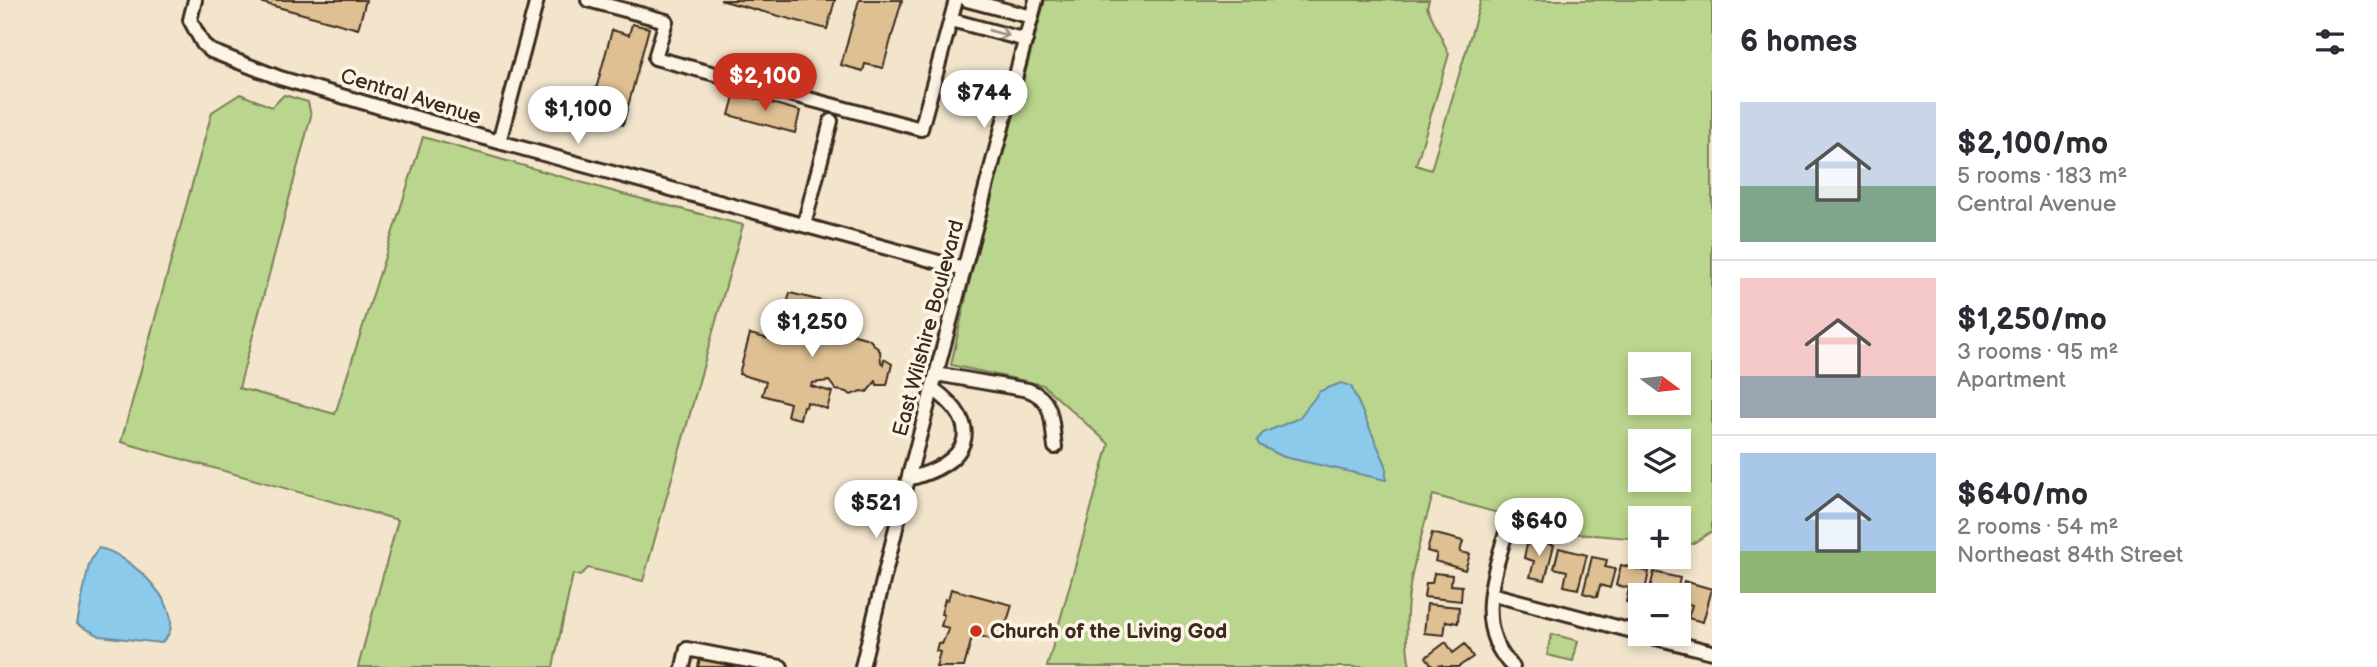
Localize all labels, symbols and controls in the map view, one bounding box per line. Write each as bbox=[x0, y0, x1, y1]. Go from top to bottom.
icon: filters bbox=[2311, 23, 2349, 61]
text: 6 homes bbox=[1740, 24, 1857, 60]
one-way arrow bbox=[987, 27, 1010, 40]
pin: $2,100 bbox=[708, 54, 822, 113]
text: $2,100 bbox=[729, 62, 801, 90]
street label: Central Avenue bbox=[338, 63, 484, 130]
pin: $744 bbox=[943, 71, 1025, 130]
text: $744 bbox=[957, 79, 1011, 107]
pin: $1,100 bbox=[521, 86, 635, 146]
text: $1,100 bbox=[544, 95, 612, 123]
text: $2,100/mo bbox=[1957, 126, 2108, 162]
icon: home bbox=[1796, 130, 1880, 214]
text: 5 rooms · 183 m² bbox=[1957, 162, 2127, 190]
text: Central Avenue bbox=[1957, 190, 2116, 218]
street label: East Wilshire Boulevard bbox=[888, 217, 969, 439]
pin: $1,250 bbox=[755, 300, 869, 359]
text: $1,250/mo bbox=[1957, 302, 2107, 338]
icon: home bbox=[1796, 306, 1880, 390]
text: $1,250 bbox=[776, 308, 848, 336]
text: 3 rooms · 95 m² bbox=[1957, 338, 2118, 366]
north arrow bbox=[1628, 352, 1690, 415]
map controls bbox=[1628, 352, 1691, 646]
text: Apartment bbox=[1957, 366, 2066, 394]
button: layers bbox=[1628, 429, 1691, 492]
text: $640/mo bbox=[1957, 477, 2088, 513]
pin: $521 bbox=[835, 480, 917, 540]
icon: home bbox=[1796, 481, 1880, 565]
text: $521 bbox=[850, 489, 902, 517]
pin: $640 bbox=[1498, 498, 1580, 558]
button: + bbox=[1628, 506, 1691, 569]
text: $640 bbox=[1511, 507, 1567, 535]
text: 2 rooms · 54 m² bbox=[1957, 513, 2119, 541]
text: Northeast 84th Street bbox=[1957, 541, 2183, 569]
button: − bbox=[1628, 583, 1691, 646]
place label: Church of the Living God bbox=[990, 619, 1227, 644]
marker: Church of the Living God bbox=[968, 623, 984, 639]

